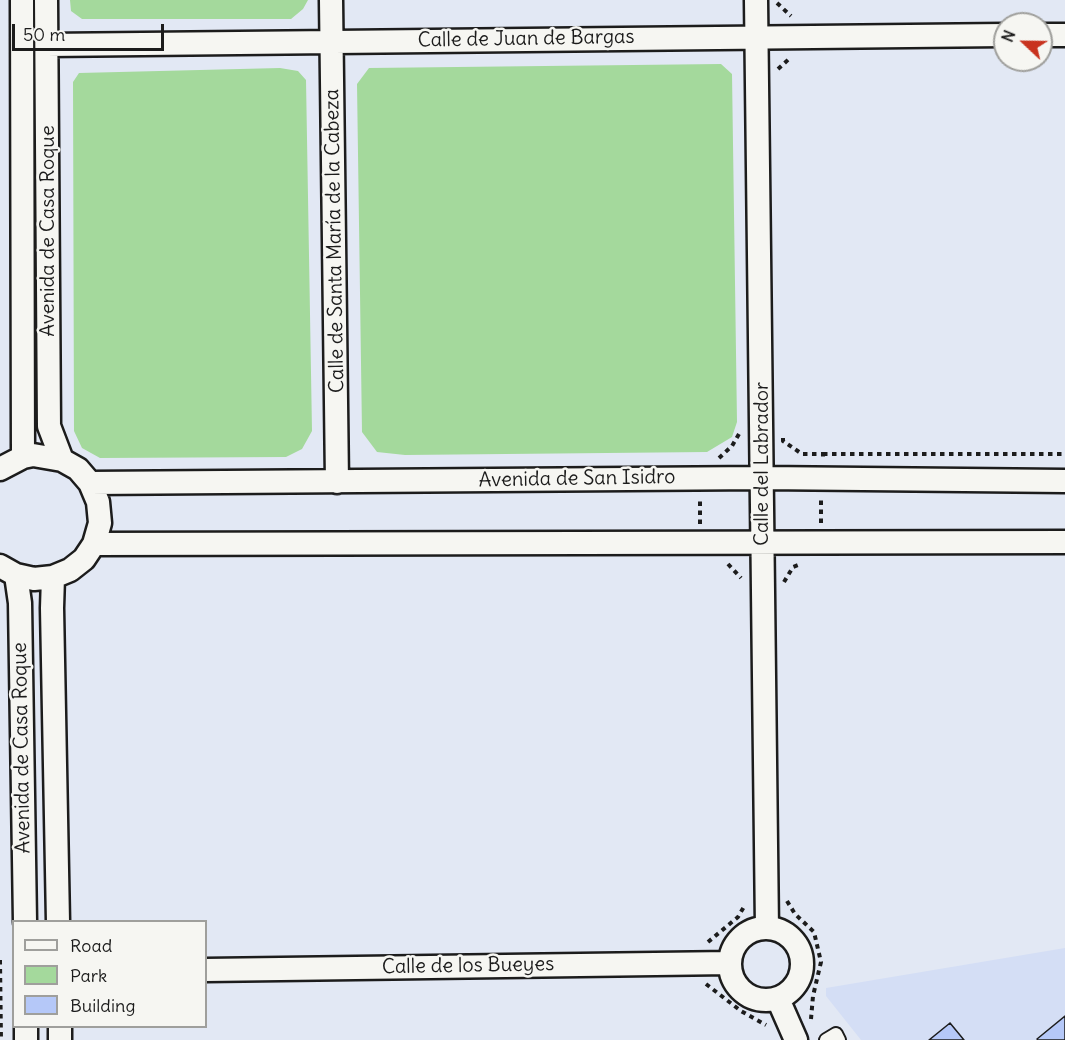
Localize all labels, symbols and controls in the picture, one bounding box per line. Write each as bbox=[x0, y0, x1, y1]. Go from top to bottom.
scale bar bbox=[15, 12, 166, 50]
north arrow bbox=[993, 12, 1053, 72]
text: 50 m bbox=[23, 23, 65, 46]
street label: Calle de Juan de Bargas bbox=[417, 25, 635, 53]
text: N bbox=[997, 27, 1020, 45]
street label: Calle de Santa María de la Cabeza bbox=[320, 89, 350, 393]
street label: Avenida de Casa Roque bbox=[36, 125, 60, 337]
street label: Calle del Labrador bbox=[750, 382, 774, 546]
street label: Avenida de San Isidro bbox=[479, 465, 675, 493]
street label: Avenida de Casa Roque bbox=[8, 642, 36, 854]
legend bbox=[12, 920, 207, 1028]
text: Road bbox=[70, 934, 112, 957]
street label: Calle de los Bueyes bbox=[382, 952, 554, 980]
text: Park bbox=[70, 964, 107, 987]
text: Building bbox=[70, 994, 135, 1017]

